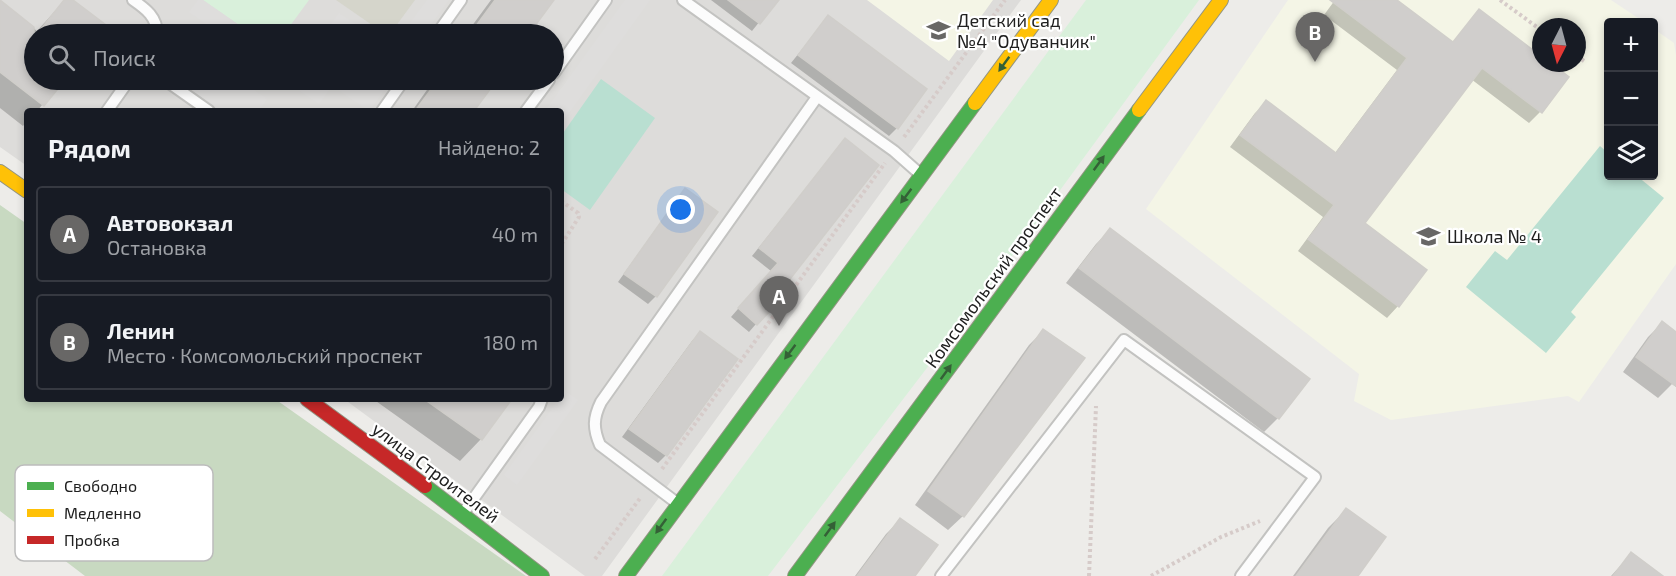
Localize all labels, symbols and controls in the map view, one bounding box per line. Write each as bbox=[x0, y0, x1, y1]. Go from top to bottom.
place label: Детский сад №4 "Одуванчик" bbox=[957, 9, 1096, 52]
pin: B bbox=[1296, 13, 1334, 62]
school or university icon: Детский сад №4 "Одуванчик" bbox=[926, 17, 952, 43]
north arrow bbox=[1532, 18, 1586, 72]
map controls bbox=[1604, 18, 1658, 180]
button: + bbox=[1604, 18, 1658, 72]
search box bbox=[24, 24, 564, 90]
icon: search bbox=[45, 41, 78, 74]
text: Поиск bbox=[93, 44, 156, 70]
one-way arrow bbox=[997, 56, 1010, 72]
button: − bbox=[1604, 72, 1658, 126]
button: layers bbox=[1604, 126, 1658, 180]
text: Рядом bbox=[48, 132, 131, 163]
text: Найдено: 2 bbox=[438, 135, 540, 159]
one-way arrow bbox=[1093, 156, 1105, 171]
street label: Комсомольский проспект bbox=[920, 182, 1066, 372]
one-way arrow bbox=[901, 188, 913, 203]
your location bbox=[666, 195, 695, 224]
text: Автовокзал bbox=[107, 209, 233, 235]
text: A bbox=[63, 222, 76, 246]
text: 40 m bbox=[492, 222, 538, 246]
school or university icon: Школа № 4 bbox=[1416, 223, 1442, 249]
place label: Школа № 4 bbox=[1447, 225, 1542, 247]
text: Остановка bbox=[107, 235, 207, 259]
pin: A bbox=[760, 276, 798, 326]
text: Ленин bbox=[107, 317, 174, 343]
text: B bbox=[63, 330, 76, 354]
text: 180 m bbox=[484, 330, 538, 354]
text: Место · Комсомольский проспект bbox=[107, 343, 423, 367]
one-way arrow bbox=[784, 344, 796, 360]
one-way arrow bbox=[939, 364, 952, 380]
street label: улица Строителей bbox=[368, 417, 504, 527]
legend bbox=[15, 465, 213, 561]
text: Свободно bbox=[64, 476, 137, 495]
text: Медленно bbox=[64, 503, 141, 522]
one-way arrow bbox=[656, 518, 668, 534]
one-way arrow bbox=[824, 521, 836, 537]
text: Пробка bbox=[64, 530, 120, 549]

